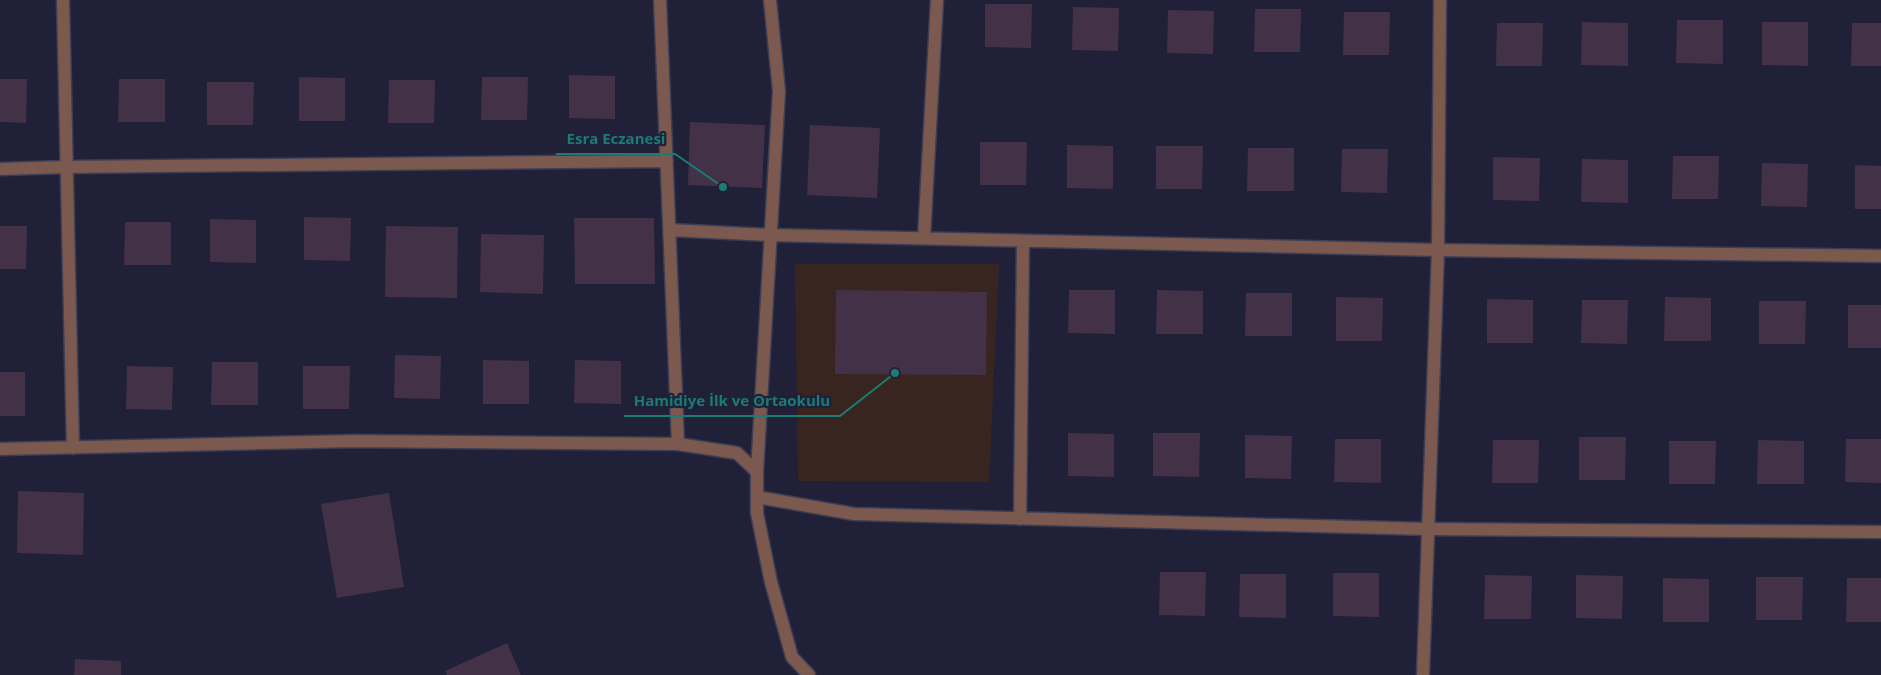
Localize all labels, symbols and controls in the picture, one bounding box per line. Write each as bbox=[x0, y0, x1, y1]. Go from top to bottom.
callout: Esra Eczanesi bbox=[556, 124, 675, 154]
text: Esra Eczanesi bbox=[567, 128, 665, 148]
callout: Hamidiye İlk ve Ortaokulu bbox=[624, 386, 840, 416]
text: Hamidiye İlk ve Ortaokulu bbox=[634, 390, 830, 410]

